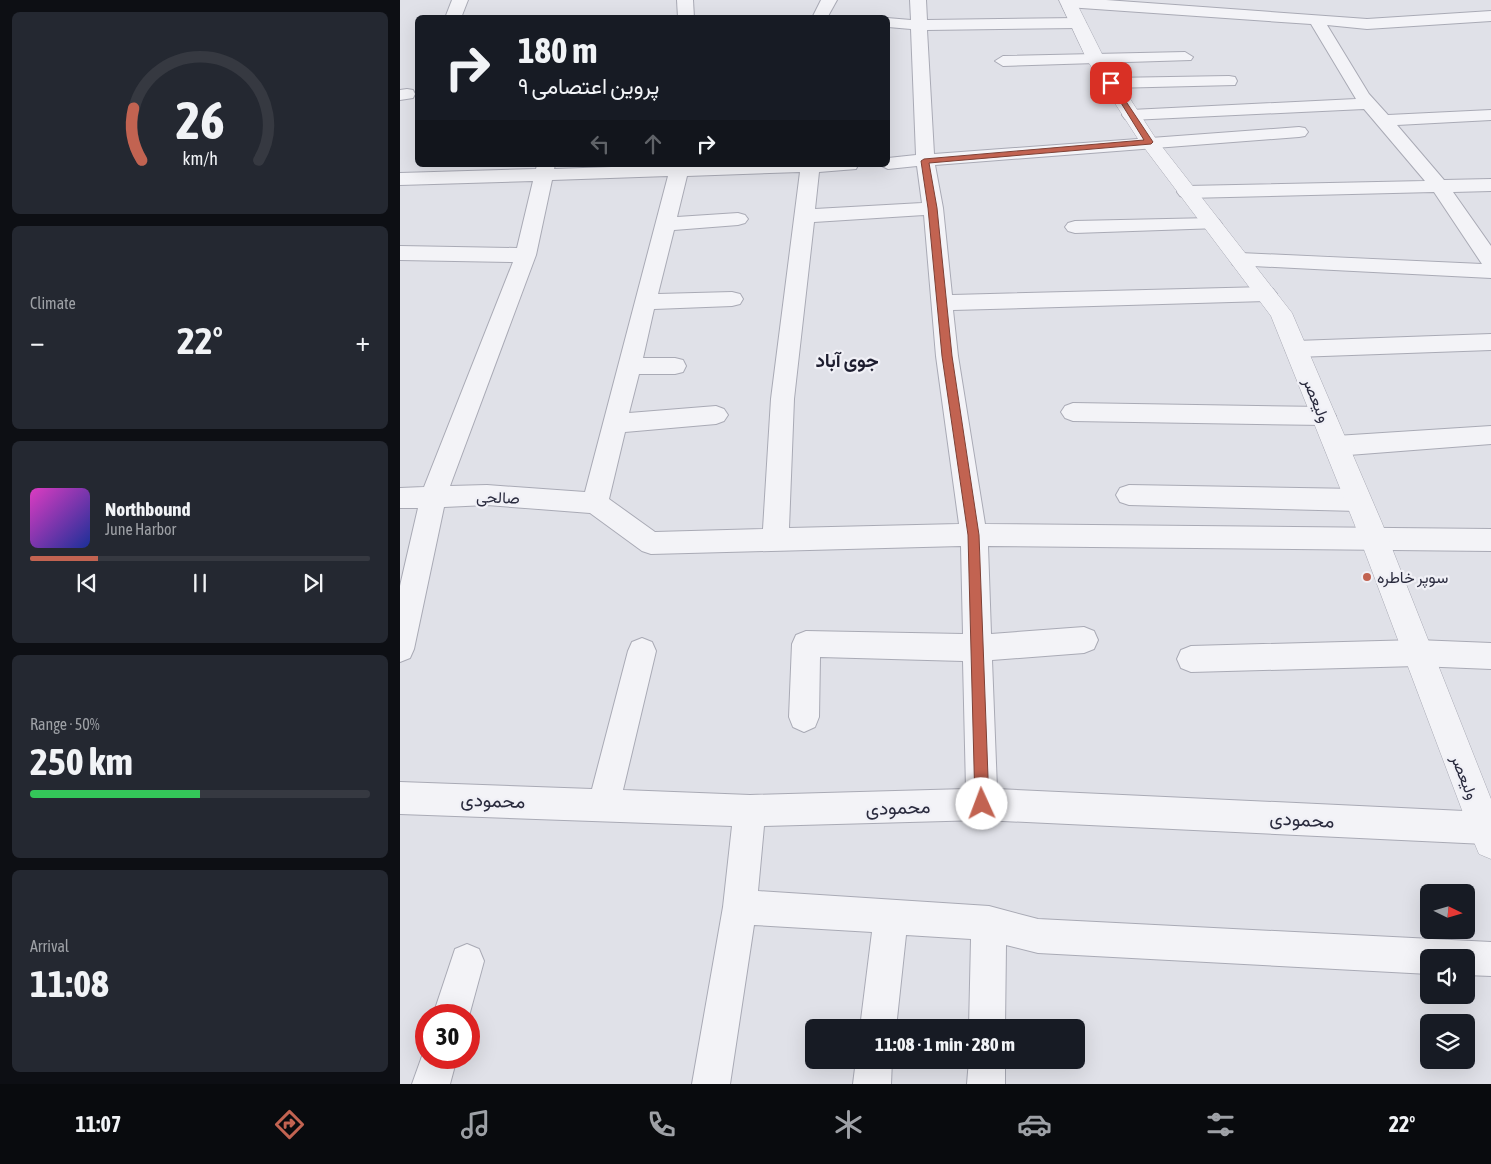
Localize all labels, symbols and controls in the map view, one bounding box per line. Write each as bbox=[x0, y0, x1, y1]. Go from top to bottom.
text: 180 m bbox=[518, 30, 597, 70]
icon: right bbox=[435, 35, 500, 100]
pin bbox=[1090, 62, 1132, 104]
icon: arrive bbox=[1097, 69, 1125, 97]
text: پروین اعتصامی ۹ bbox=[518, 73, 659, 99]
text: 26 bbox=[176, 90, 224, 150]
icon: left bbox=[586, 130, 614, 158]
icon: ahead bbox=[639, 130, 667, 158]
icon: right bbox=[692, 130, 720, 158]
text: km/h bbox=[182, 148, 218, 169]
text: Climate bbox=[30, 294, 76, 312]
text: 22° bbox=[177, 319, 223, 362]
text: − bbox=[30, 325, 45, 357]
text: + bbox=[355, 325, 370, 357]
district label: جوی آباد bbox=[815, 349, 879, 373]
street label: ولیعصر bbox=[1298, 374, 1334, 426]
street label: صالحی bbox=[476, 487, 520, 509]
text: Northbound bbox=[105, 498, 191, 520]
text: June Harbor bbox=[105, 520, 176, 538]
place label: سوپر خاطره bbox=[1377, 568, 1448, 589]
icon: previous bbox=[73, 569, 101, 597]
icon: pause bbox=[186, 569, 214, 597]
icon: next bbox=[299, 569, 327, 597]
marker: سوپر خاطره bbox=[1361, 571, 1373, 583]
text: Range · 50% bbox=[30, 715, 100, 733]
text: 250 km bbox=[30, 740, 133, 783]
street label: ولیعصر bbox=[1446, 751, 1482, 803]
position arrow bbox=[955, 777, 1007, 829]
street label: محمودی bbox=[460, 788, 526, 813]
street label: محمودی bbox=[865, 795, 931, 820]
street label: محمودی bbox=[1269, 806, 1335, 833]
north arrow bbox=[1420, 884, 1475, 939]
map controls bbox=[1420, 884, 1475, 1069]
text: Arrival bbox=[30, 937, 69, 955]
button: sound bbox=[1420, 949, 1475, 1004]
text: 11:08 bbox=[30, 962, 109, 1005]
speed limit sign: 30 bbox=[415, 1004, 480, 1069]
button: layers bbox=[1420, 1014, 1475, 1069]
text: 11:08 · 1 min · 280 m bbox=[875, 1033, 1015, 1055]
icon: directions bbox=[272, 1107, 307, 1142]
icon: music bbox=[458, 1107, 493, 1142]
icon: phone bbox=[644, 1107, 679, 1142]
icon: climate bbox=[831, 1107, 866, 1142]
icon: car bbox=[1017, 1107, 1052, 1142]
icon: filters bbox=[1203, 1107, 1238, 1142]
text: 11:07 bbox=[76, 1111, 121, 1137]
text: 22° bbox=[1389, 1111, 1415, 1137]

